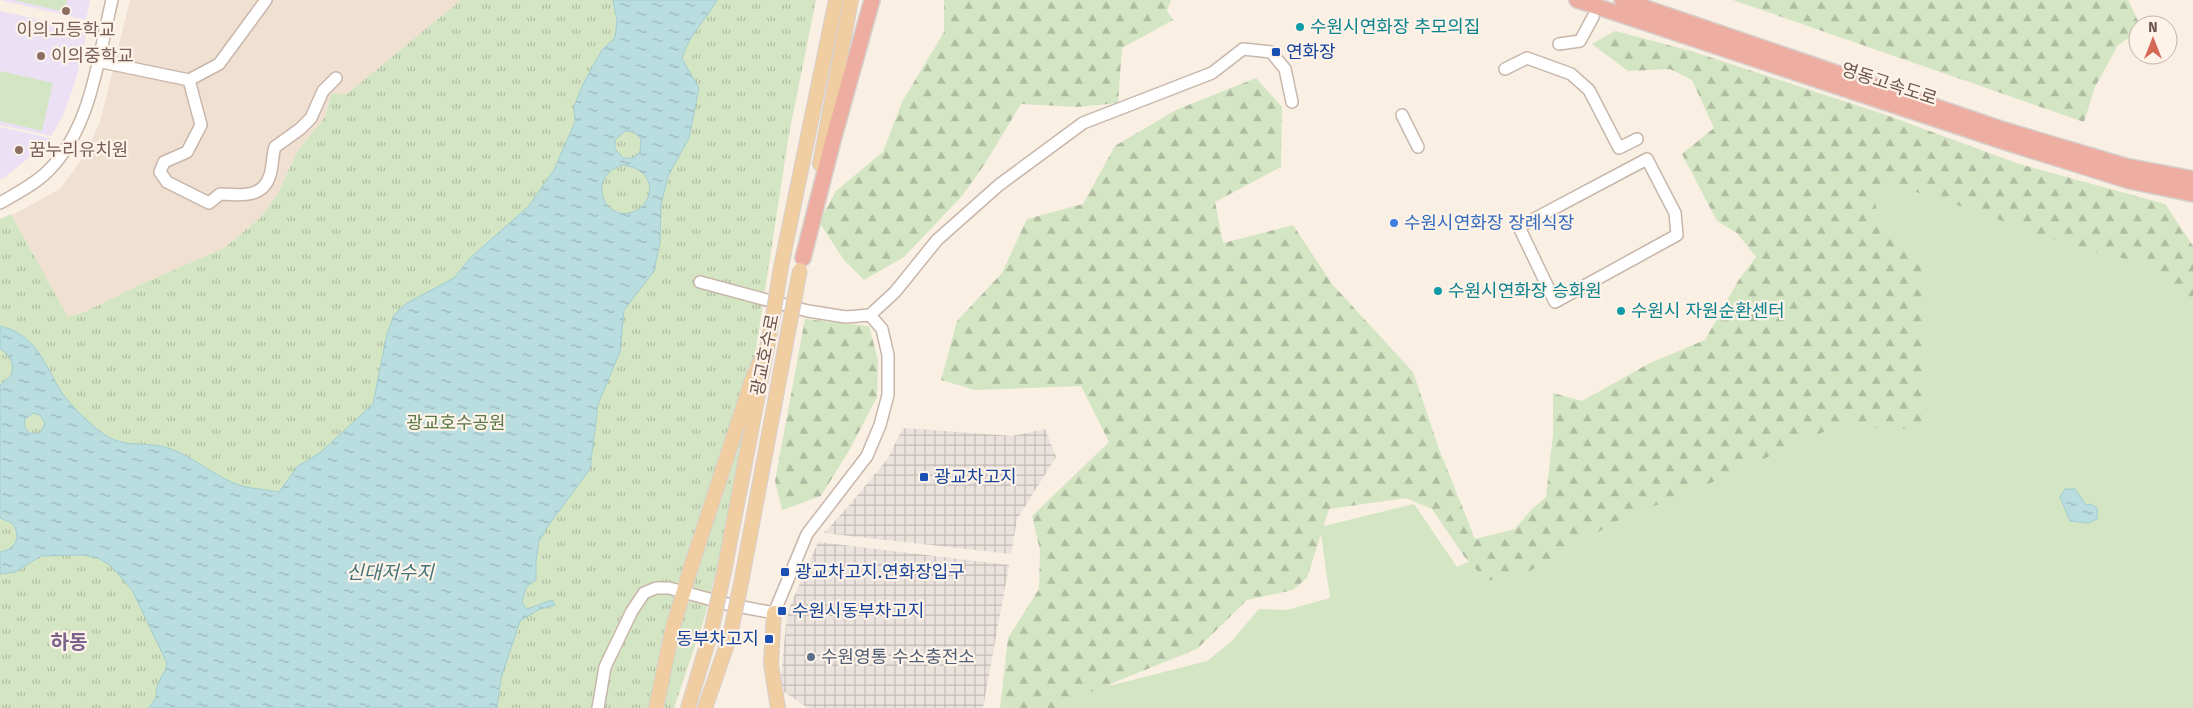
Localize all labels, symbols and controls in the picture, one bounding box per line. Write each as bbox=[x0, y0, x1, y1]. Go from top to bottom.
marker: 이의고등학교 bbox=[60, 5, 72, 17]
north arrow bbox=[2128, 15, 2178, 65]
place label: 수원시연화장 추모의집 bbox=[1310, 16, 1480, 38]
place label: 이의고등학교 bbox=[16, 19, 116, 41]
text: N bbox=[2148, 19, 2158, 36]
marker: 수원시연화장 추모의집 bbox=[1294, 21, 1306, 33]
place label: 연화장 bbox=[1286, 41, 1336, 63]
place label: 이의중학교 bbox=[51, 45, 134, 67]
marker: 연화장 bbox=[1270, 46, 1282, 58]
marker: 이의중학교 bbox=[35, 50, 47, 62]
street label: 영동고속도로 bbox=[1838, 58, 1940, 110]
place label: 꿈누리유치원 bbox=[29, 139, 128, 161]
marker: 꿈누리유치원 bbox=[13, 144, 25, 156]
place label: 수원시연화장 장례식장 bbox=[1404, 212, 1574, 234]
marker: 수원시연화장 장례식장 bbox=[1388, 217, 1400, 229]
place label: 수원시연화장 승화원 bbox=[1448, 280, 1602, 302]
marker: 수원시연화장 승화원 bbox=[1432, 285, 1444, 297]
place label: 수원시 자원순환센터 bbox=[1631, 300, 1785, 322]
marker: 수원시 자원순환센터 bbox=[1615, 305, 1627, 317]
street label: 광교호수로 bbox=[746, 312, 784, 398]
park label: 광교호수공원 bbox=[406, 412, 506, 434]
place label: 광교차고지 bbox=[934, 466, 1017, 488]
marker: 광교차고지 bbox=[918, 471, 930, 483]
water label: 신대저수지 bbox=[346, 561, 435, 584]
place label: 광교차고지.연화장입구 bbox=[795, 561, 965, 583]
marker: 광교차고지.연화장입구 bbox=[779, 566, 791, 578]
place label: 수원시동부차고지 bbox=[792, 600, 924, 622]
marker: 수원시동부차고지 bbox=[776, 605, 788, 617]
place label: 동부차고지 bbox=[676, 628, 759, 650]
district label: 하동 bbox=[51, 630, 87, 654]
marker: 동부차고지 bbox=[763, 633, 775, 645]
place label: 수원영통 수소충전소 bbox=[821, 646, 975, 668]
marker: 수원영통 수소충전소 bbox=[805, 651, 817, 663]

